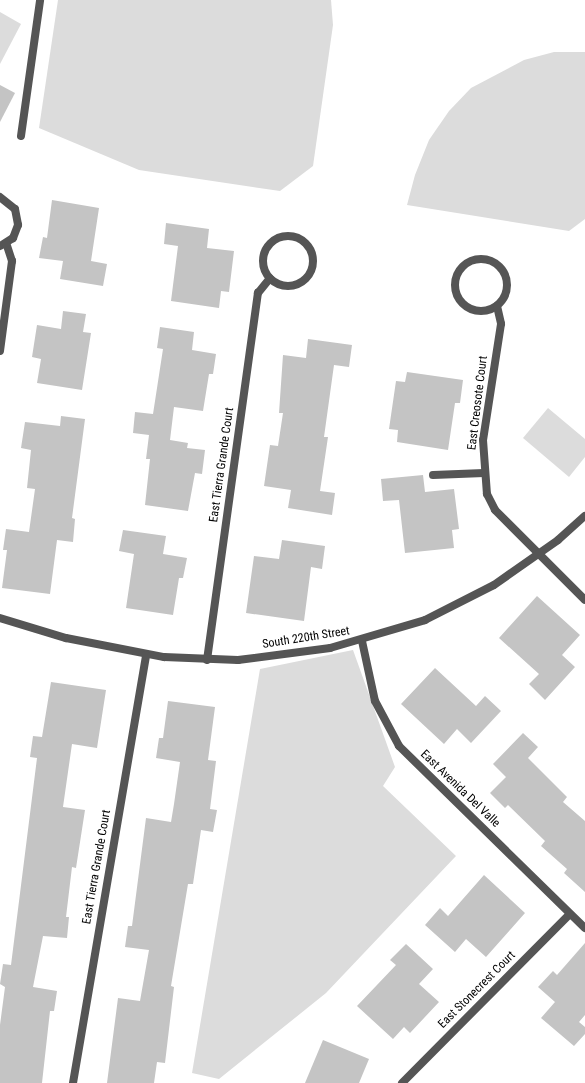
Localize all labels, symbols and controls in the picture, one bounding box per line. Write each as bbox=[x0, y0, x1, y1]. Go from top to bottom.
street label: East Creosote Court bbox=[465, 355, 491, 451]
street label: East Tierra Grande Court bbox=[207, 406, 237, 524]
street label: South 220th Street bbox=[261, 624, 351, 652]
street label: East Avenida Del Valle bbox=[417, 747, 503, 831]
street label: East Tierra Grande Court bbox=[80, 809, 114, 925]
street label: East Stonecrest Court bbox=[435, 948, 519, 1032]

